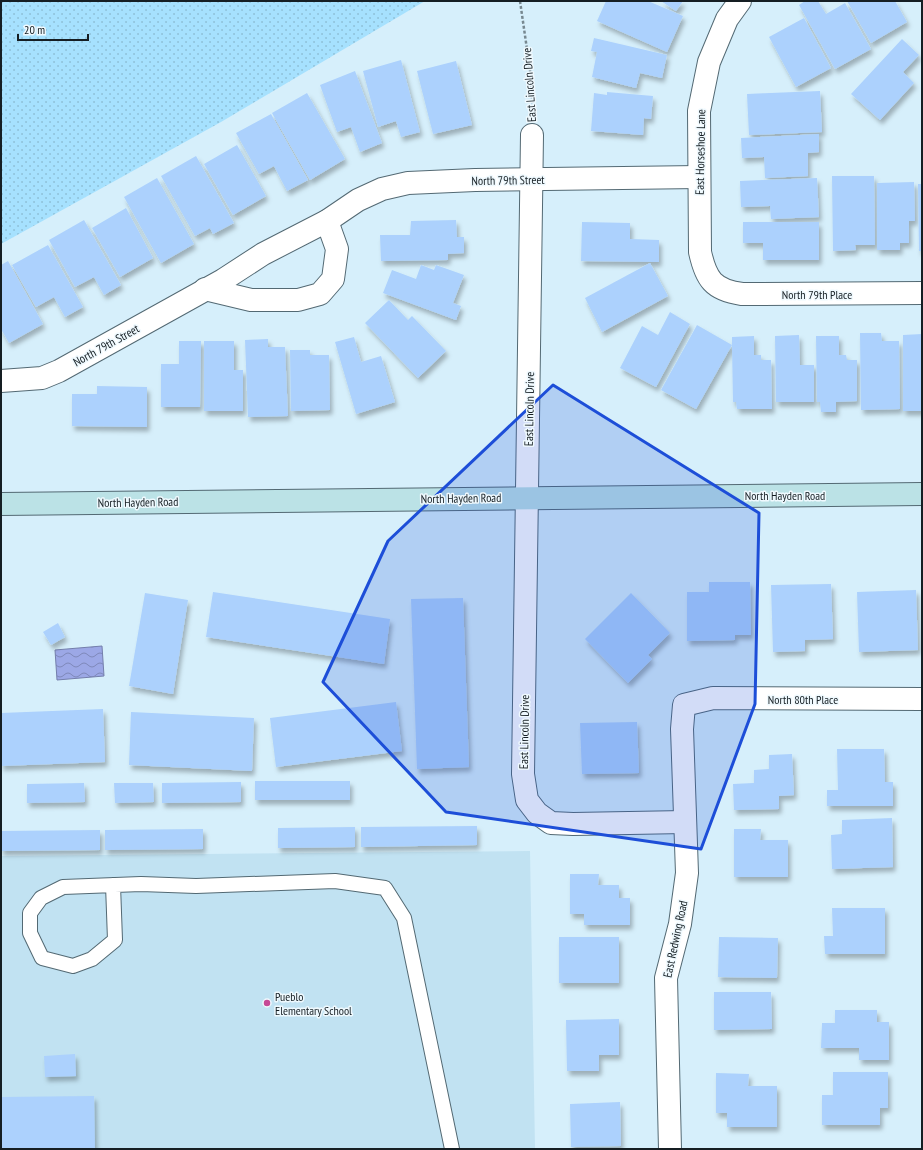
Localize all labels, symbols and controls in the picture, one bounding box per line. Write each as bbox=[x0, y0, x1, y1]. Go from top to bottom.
scale bar bbox=[18, 16, 88, 42]
text: 20 m bbox=[24, 22, 45, 37]
street label: East Lincoln Drive bbox=[519, 47, 539, 123]
street label: East Horseshoe Lane bbox=[692, 109, 708, 195]
street label: North 79th Street bbox=[471, 172, 545, 188]
street label: North 79th Place bbox=[782, 287, 852, 302]
street label: North 79th Street bbox=[70, 320, 142, 369]
street label: East Lincoln Drive bbox=[521, 372, 537, 446]
street label: North Hayden Road bbox=[745, 488, 825, 503]
street label: North Hayden Road bbox=[421, 490, 501, 506]
street label: North Hayden Road bbox=[98, 494, 178, 510]
street label: North 80th Place bbox=[768, 692, 838, 707]
street label: East Lincoln Drive bbox=[516, 695, 532, 769]
street label: East Redwing Road bbox=[660, 899, 690, 979]
place label: Pueblo Elementary School bbox=[275, 989, 352, 1018]
marker: Pueblo Elementary School bbox=[262, 998, 272, 1008]

